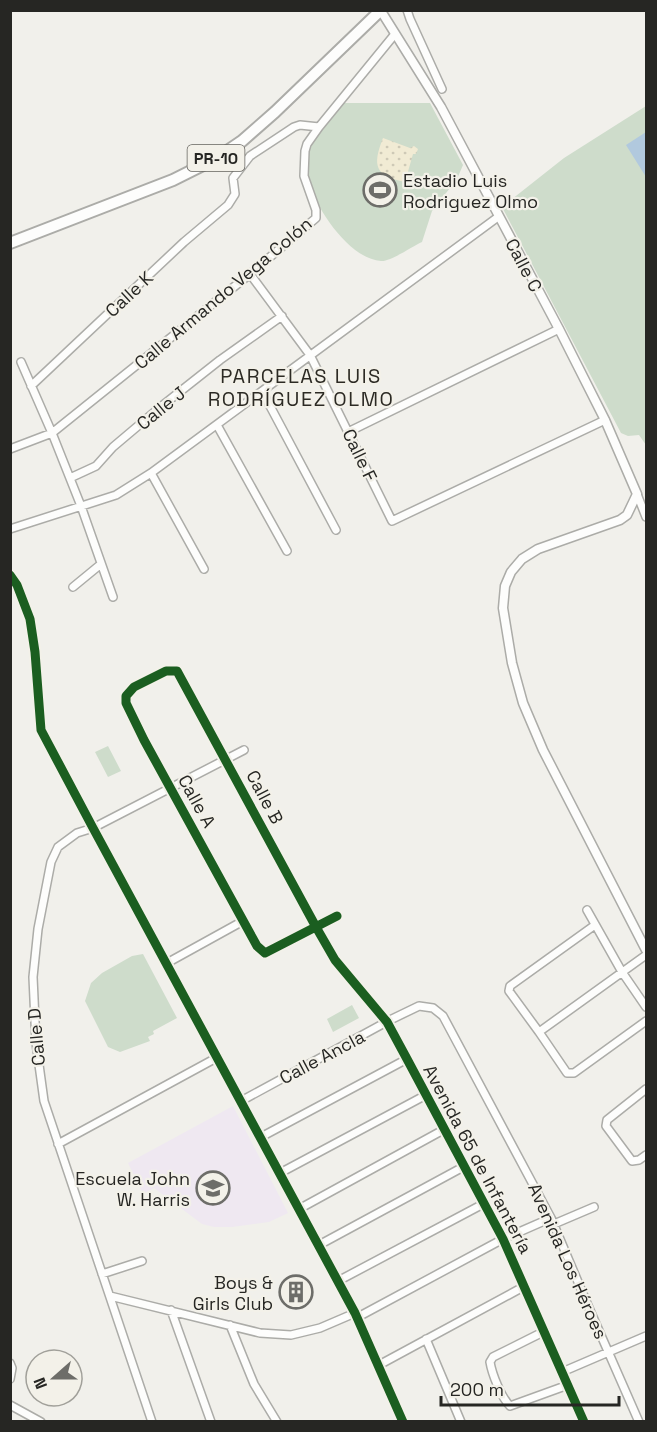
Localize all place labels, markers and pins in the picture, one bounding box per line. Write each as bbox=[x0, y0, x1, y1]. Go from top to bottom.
place label: Estadio Luis Rodriguez Olmo bbox=[403, 169, 538, 213]
sports icon: Estadio Luis Rodriguez Olmo bbox=[362, 172, 398, 208]
place label: Escuela John W. Harris bbox=[75, 1167, 190, 1211]
school or university icon: Escuela John W. Harris bbox=[195, 1170, 231, 1206]
place label: Boys & Girls Club bbox=[193, 1271, 273, 1315]
building icon: Boys & Girls Club bbox=[278, 1274, 314, 1310]

